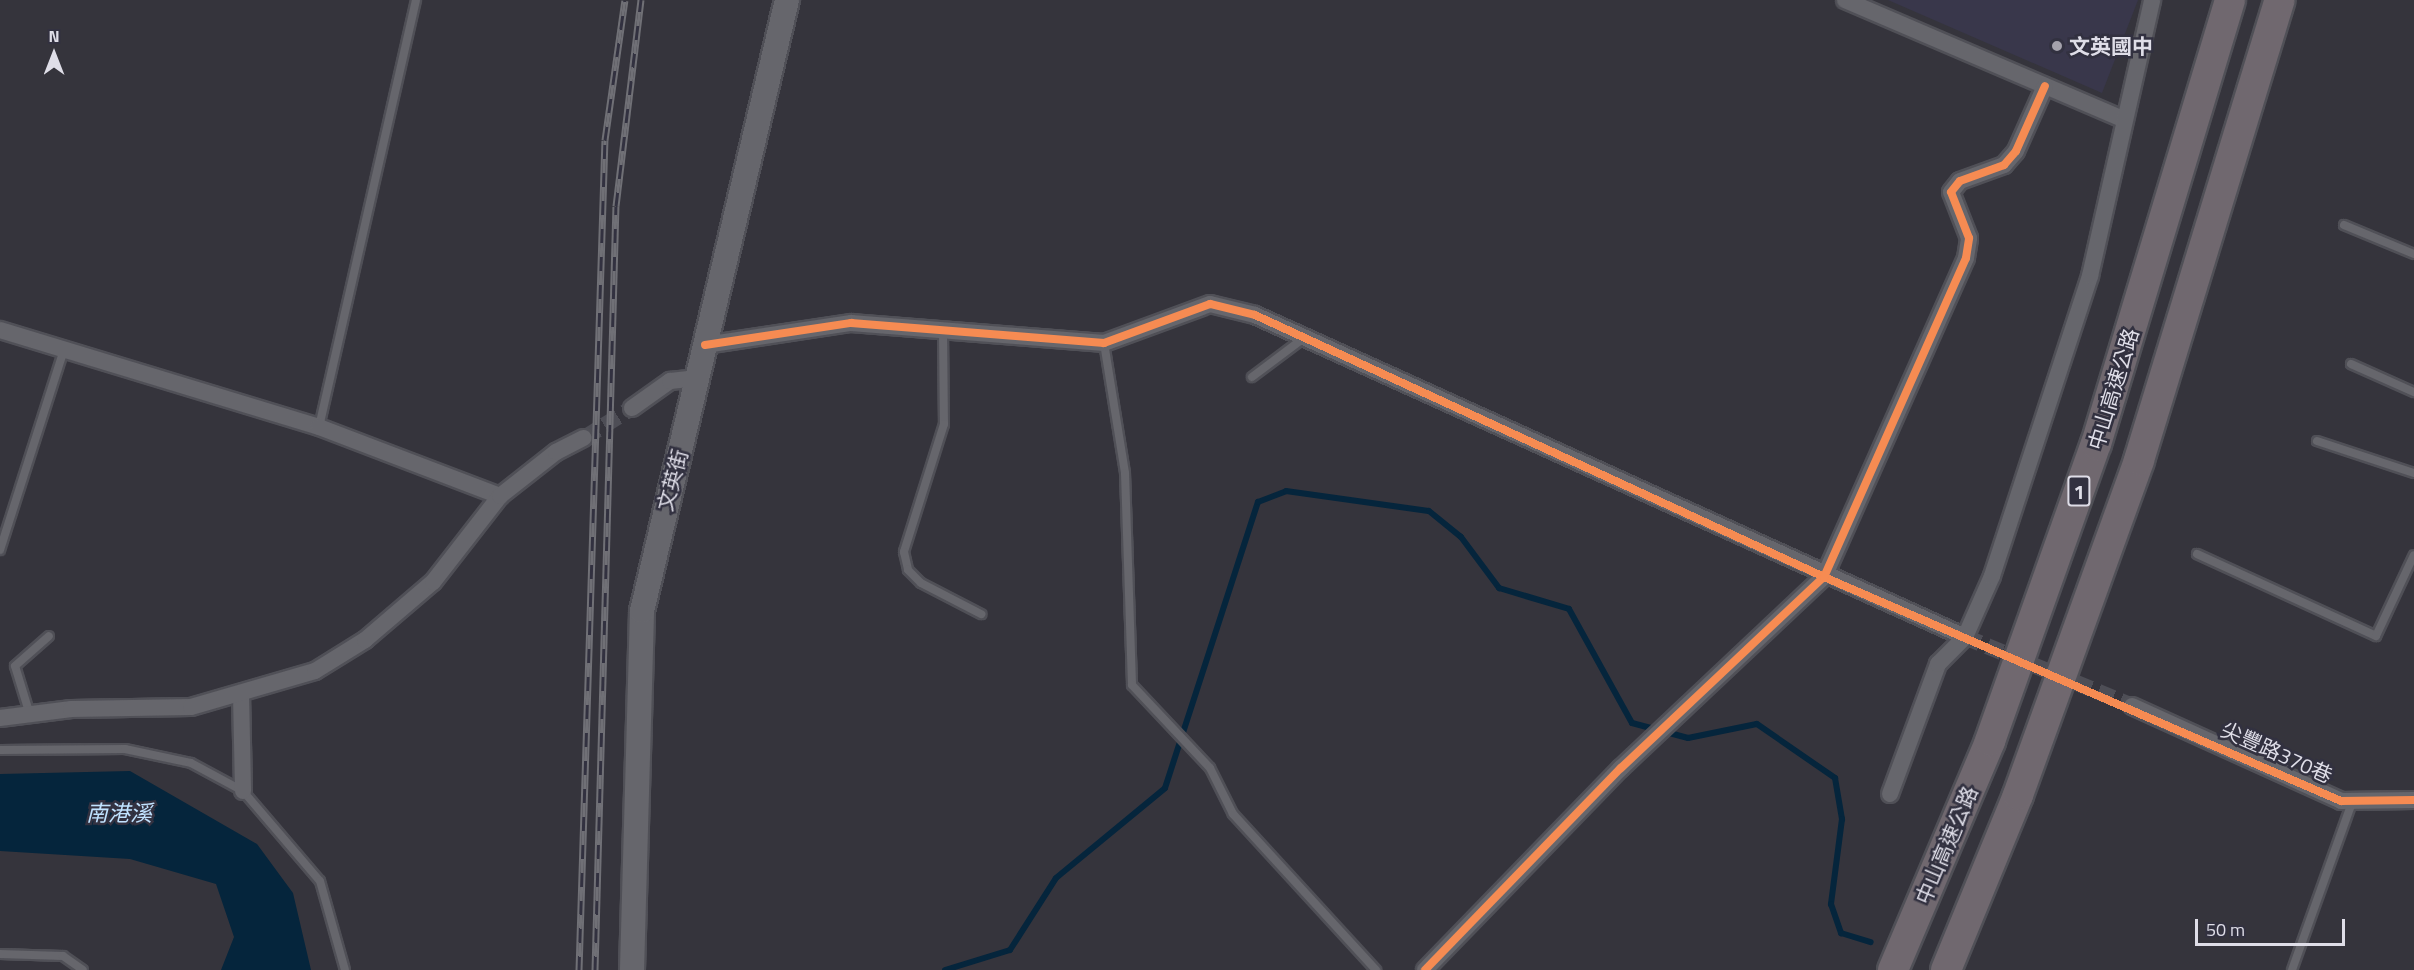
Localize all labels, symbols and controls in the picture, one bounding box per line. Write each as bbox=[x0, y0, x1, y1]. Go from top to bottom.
north arrow bbox=[24, 24, 84, 84]
text: N bbox=[48, 24, 60, 48]
place label: 文英國中 bbox=[2069, 33, 2153, 59]
marker: 文英國中 bbox=[2050, 39, 2064, 53]
street label: 中山高速公路 bbox=[2083, 325, 2143, 453]
street label: 文英街 bbox=[652, 446, 692, 514]
road number: 1 bbox=[2067, 474, 2091, 508]
street label: 尖豐路370巷 bbox=[2217, 716, 2337, 788]
street label: 中山高速公路 bbox=[1910, 782, 1982, 908]
water label: 南港溪 bbox=[86, 801, 152, 827]
scale bar bbox=[2198, 907, 2348, 945]
text: 50 m bbox=[2206, 916, 2245, 943]

